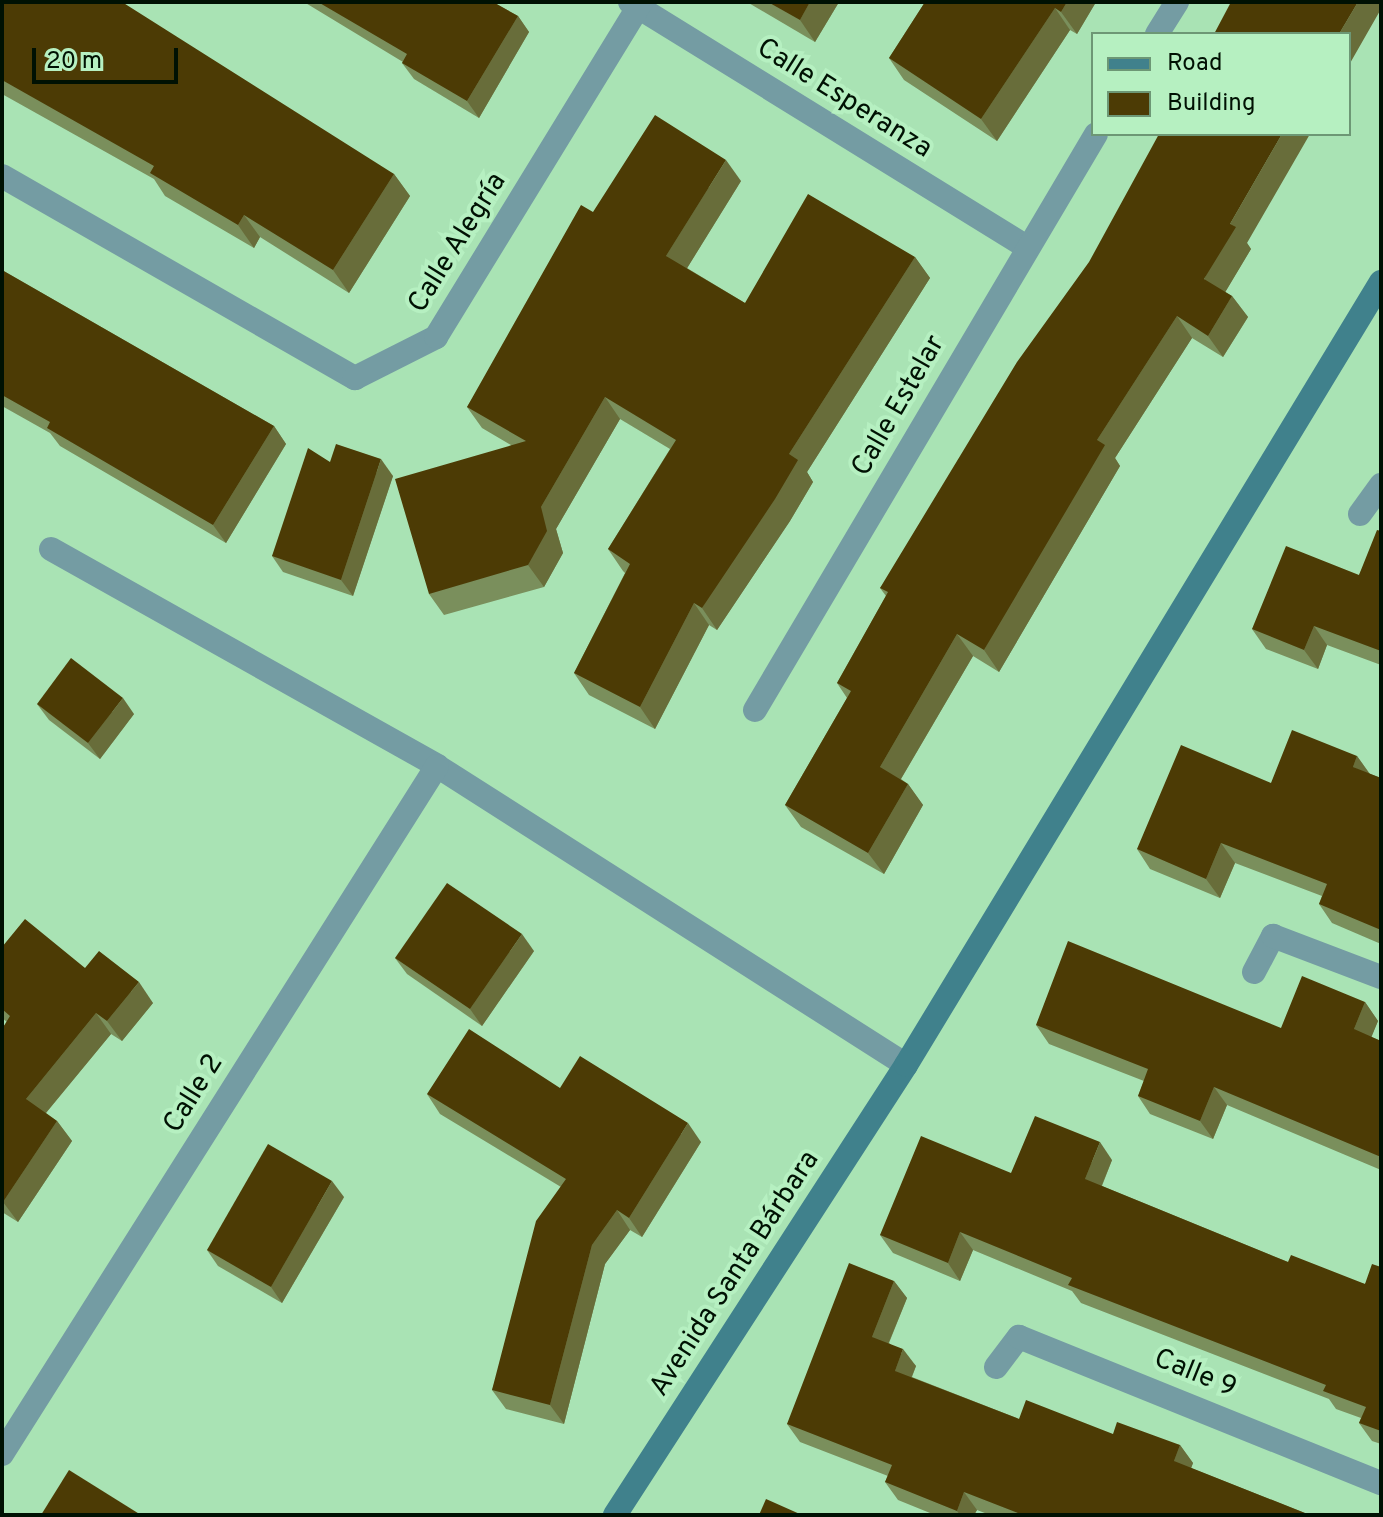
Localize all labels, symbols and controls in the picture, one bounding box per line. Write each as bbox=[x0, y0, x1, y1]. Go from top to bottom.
scale bar bbox=[36, 32, 182, 82]
street label: Calle Esperanza bbox=[750, 32, 938, 166]
legend bbox=[1091, 32, 1351, 136]
text: 20 m bbox=[46, 47, 102, 77]
text: Road bbox=[1167, 49, 1223, 79]
text: Building bbox=[1167, 89, 1256, 119]
street label: Calle Alegría bbox=[401, 166, 515, 320]
street label: Calle Estelar bbox=[845, 330, 953, 482]
street label: Calle 2 bbox=[157, 1049, 231, 1139]
street label: Avenida Santa Bárbara bbox=[643, 1145, 827, 1403]
street label: Calle 9 bbox=[1149, 1342, 1241, 1406]

